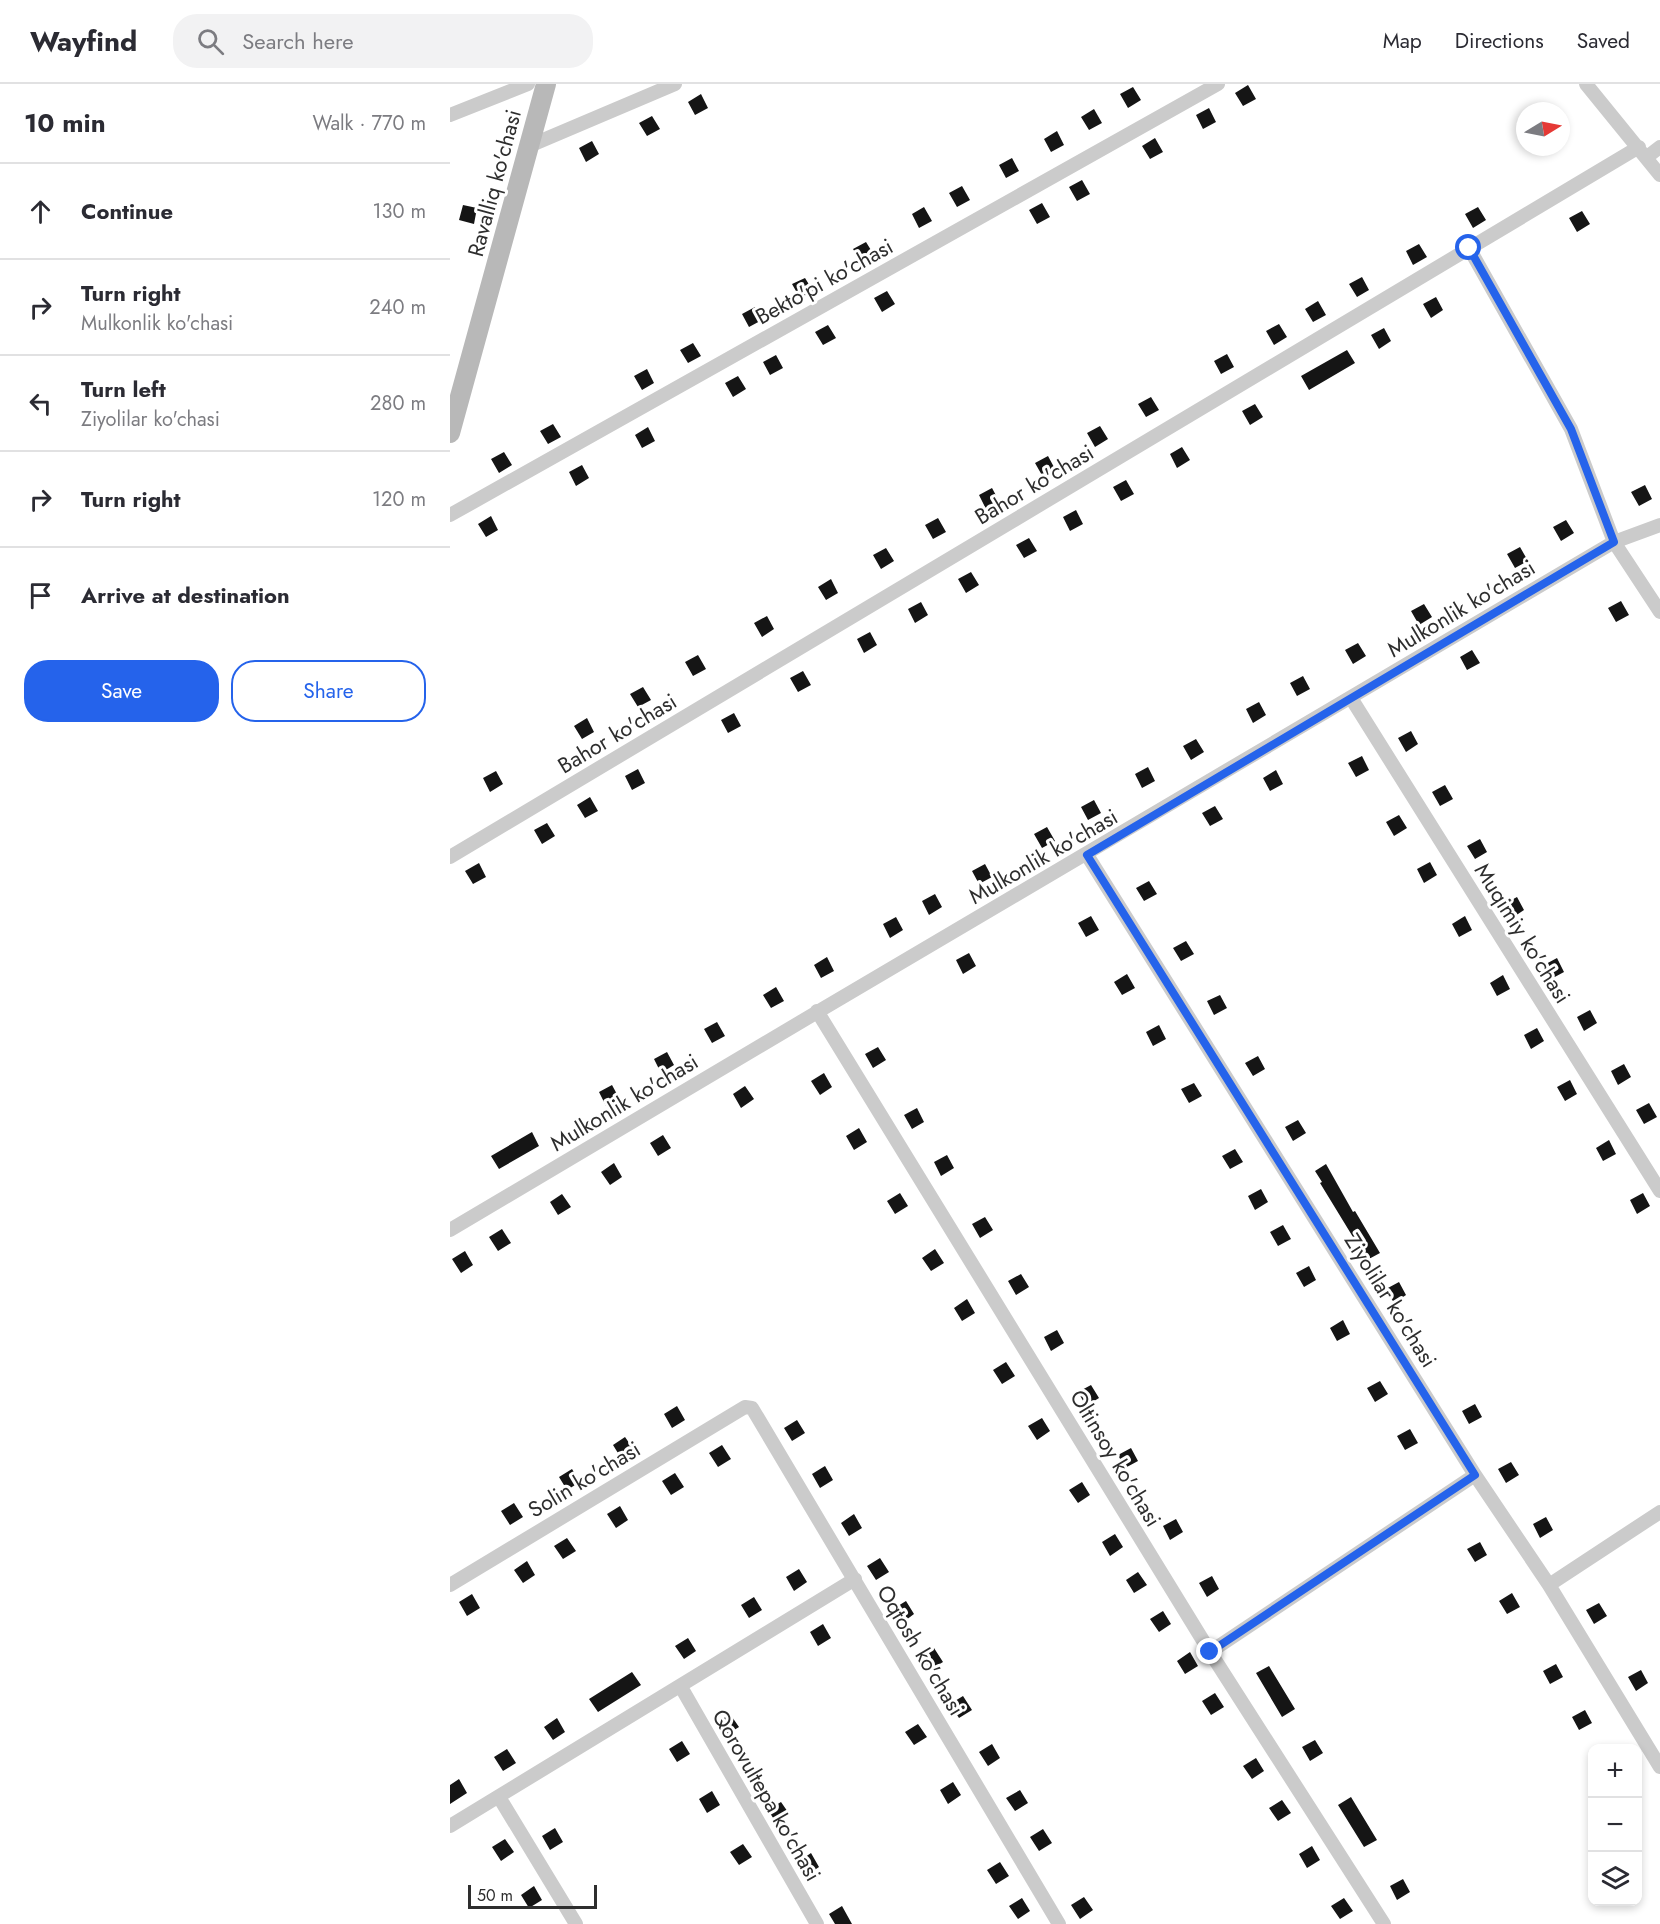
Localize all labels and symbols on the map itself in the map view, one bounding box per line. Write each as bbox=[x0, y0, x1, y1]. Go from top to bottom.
north arrow bbox=[1516, 102, 1570, 156]
street label: Ravalliq ko'chasi bbox=[459, 106, 529, 260]
street label: Bekto'pi ko'chasi bbox=[749, 230, 899, 332]
route start bbox=[1455, 234, 1481, 260]
street label: Bahor ko'chasi bbox=[968, 436, 1100, 532]
street label: Mulkonlik ko'chasi bbox=[1381, 551, 1541, 665]
street label: Bahor ko'chasi bbox=[551, 685, 683, 781]
street label: Mulkonlik ko'chasi bbox=[962, 800, 1124, 912]
street label: Muqimiy ko'chasi bbox=[1467, 857, 1579, 1009]
street label: Mulkonlik ko'chasi bbox=[544, 1045, 704, 1159]
street label: Ziyolilar ko'chasi bbox=[1337, 1227, 1445, 1373]
street label: Oltinsoy ko'chasi bbox=[1062, 1383, 1170, 1533]
street label: Solin ko'chasi bbox=[522, 1433, 646, 1525]
street label: Oqtosh ko'chasi bbox=[869, 1579, 973, 1721]
route end bbox=[1196, 1638, 1222, 1664]
street label: Qorovultepa ko'chasi bbox=[705, 1703, 829, 1887]
scale bar bbox=[468, 1882, 597, 1910]

